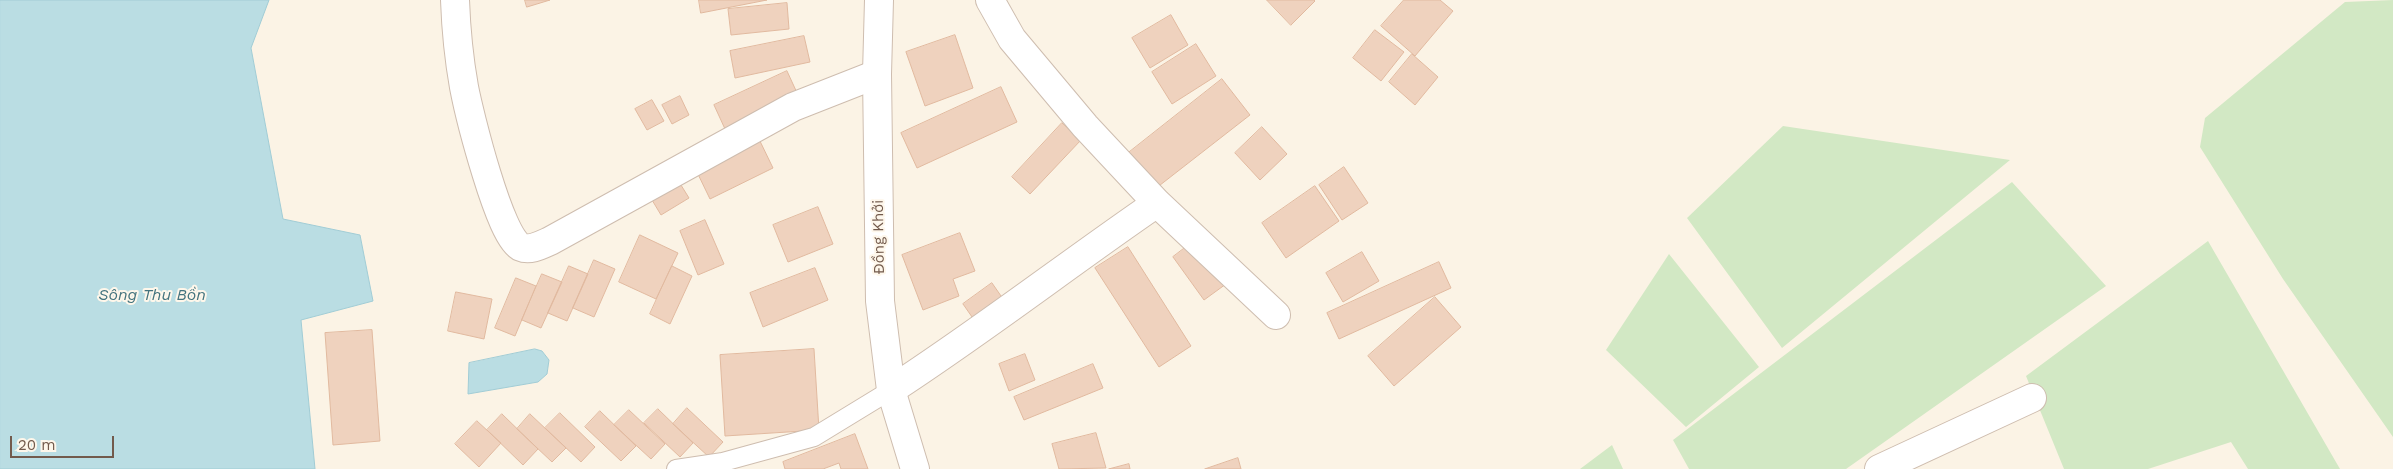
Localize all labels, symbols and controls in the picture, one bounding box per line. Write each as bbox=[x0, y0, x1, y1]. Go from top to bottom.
street label: Đồng Khởi bbox=[869, 200, 889, 274]
water label: Sông Thu Bồn bbox=[98, 285, 206, 305]
scale bar bbox=[12, 426, 116, 458]
text: 20 m bbox=[18, 436, 56, 454]

